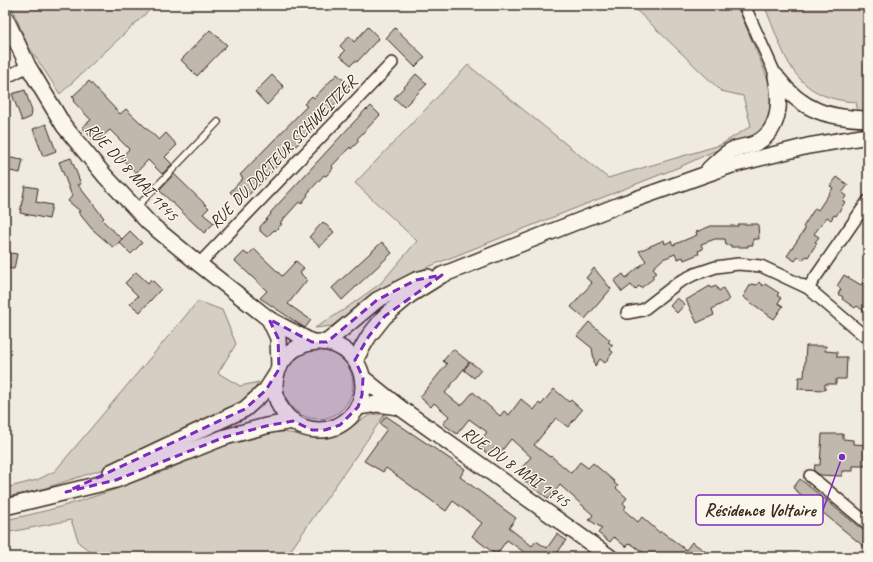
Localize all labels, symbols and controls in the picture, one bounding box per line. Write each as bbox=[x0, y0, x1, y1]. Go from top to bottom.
street label: RUE DU DOCTEUR SCHWEITZER bbox=[205, 70, 363, 232]
street label: RUE DU 8 MAI 1945 bbox=[81, 119, 184, 226]
street label: RUE DU 8 MAI 1945 bbox=[458, 422, 575, 513]
callout: Résidence Voltaire bbox=[696, 495, 823, 525]
text: Résidence Voltaire bbox=[704, 499, 818, 521]

